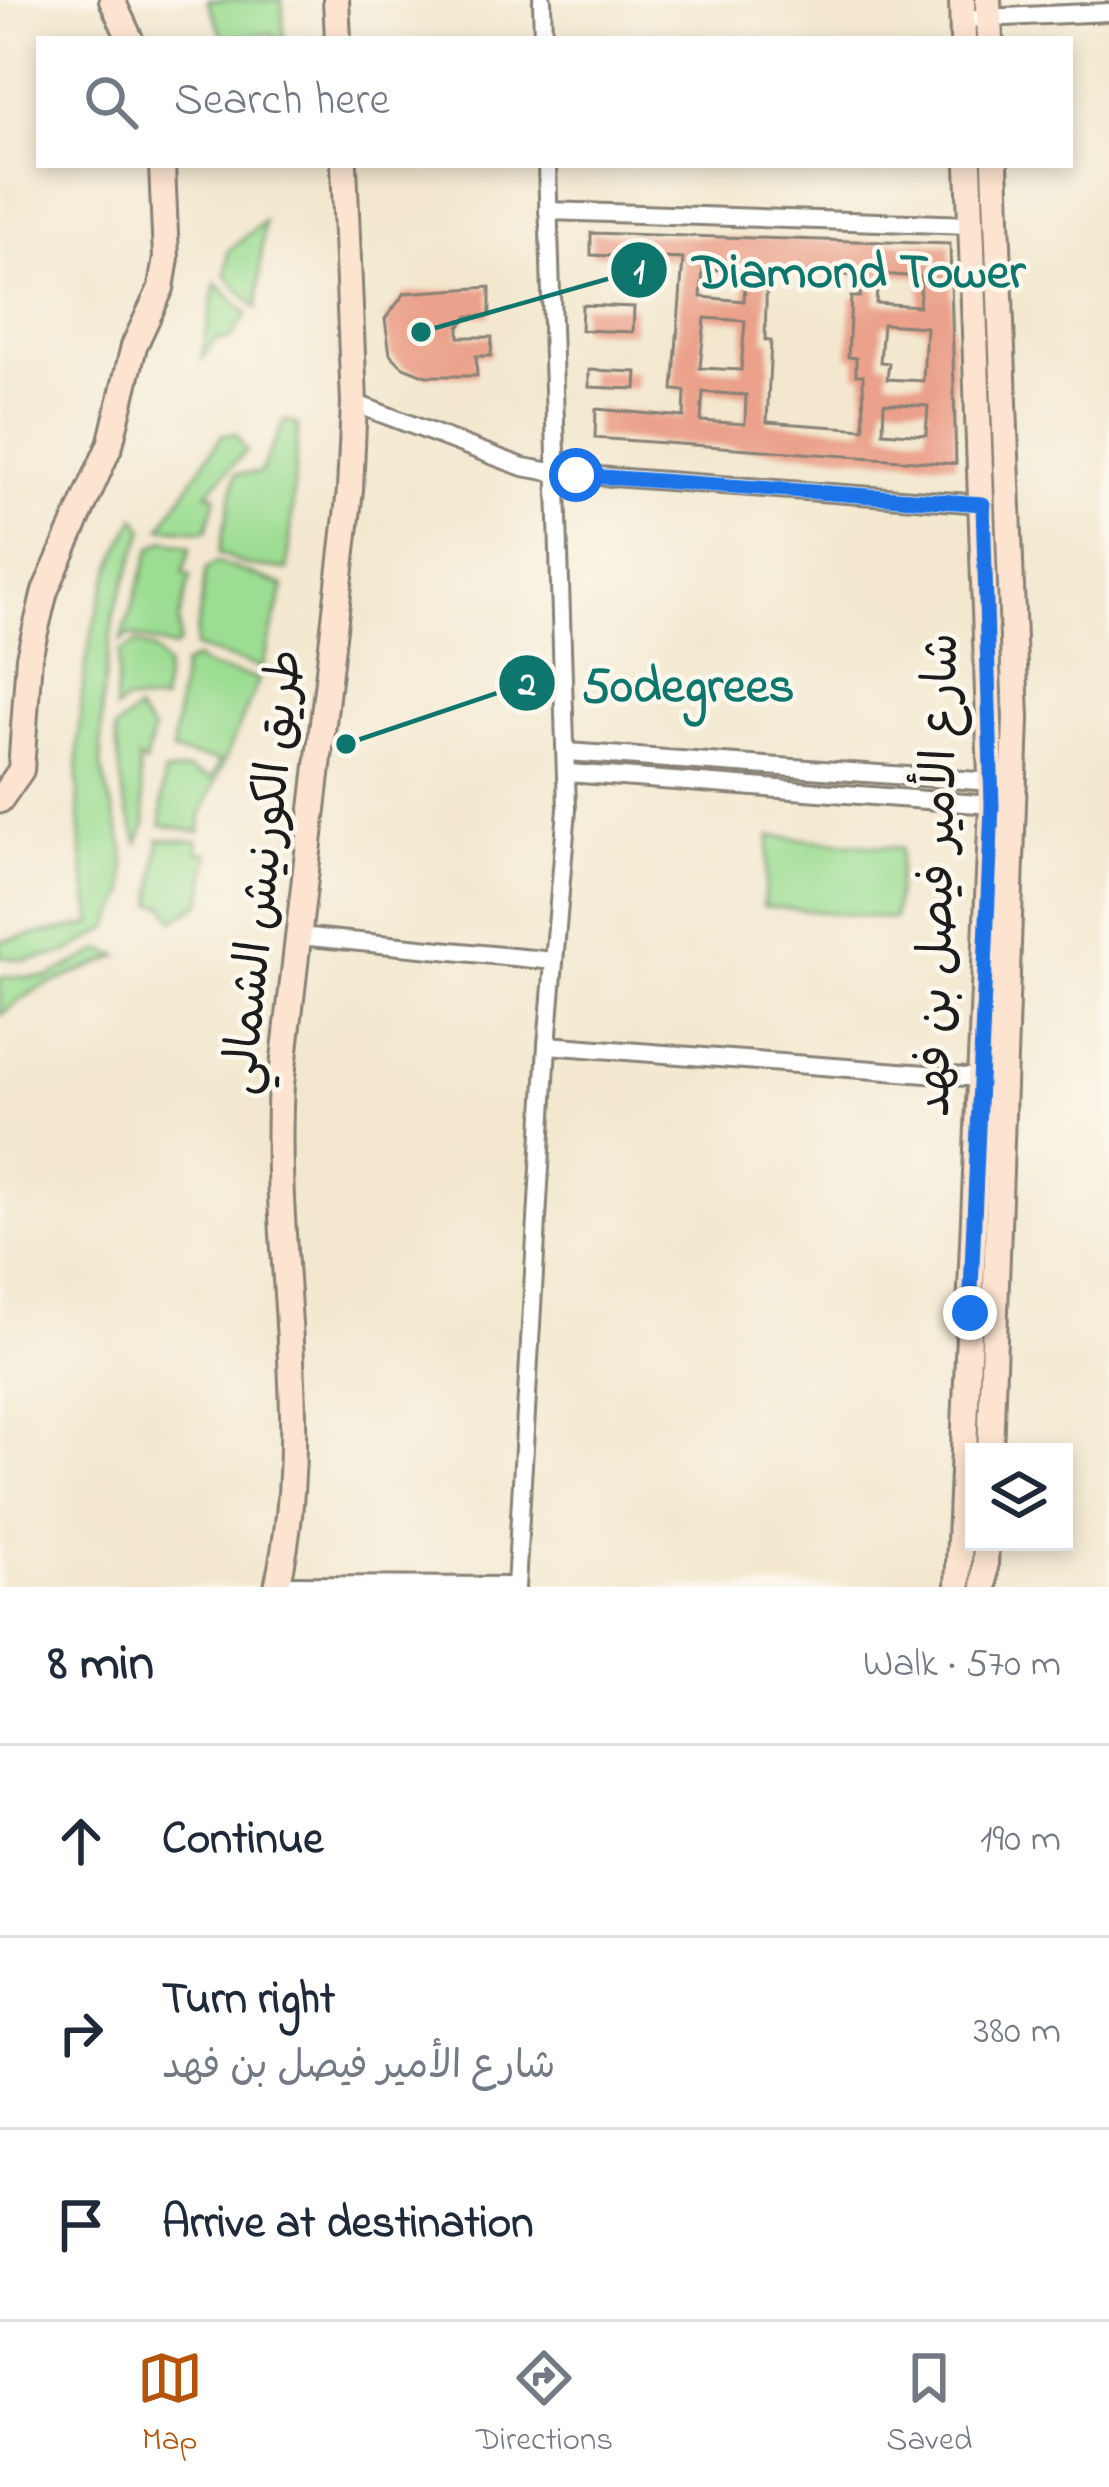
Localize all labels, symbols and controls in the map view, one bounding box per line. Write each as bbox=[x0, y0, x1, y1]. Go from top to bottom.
search box bbox=[36, 36, 1073, 168]
icon: search bbox=[78, 69, 144, 135]
text: Search here bbox=[174, 69, 390, 135]
callout: Diamond Tower bbox=[609, 226, 1049, 313]
text: Diamond Tower bbox=[691, 237, 1027, 312]
text: 1 bbox=[633, 247, 645, 300]
route start bbox=[549, 448, 603, 502]
street label: شارع الأمير فيصل بن فهد bbox=[901, 632, 979, 1118]
callout: 50degrees bbox=[497, 639, 818, 726]
street label: طريق الكورنيش الشمالي bbox=[207, 646, 325, 1098]
text: 50degrees bbox=[581, 651, 795, 727]
text: 2 bbox=[517, 660, 536, 713]
route end bbox=[943, 1286, 997, 1340]
map controls bbox=[965, 1443, 1073, 1551]
button: layers bbox=[965, 1443, 1073, 1551]
text: 8 min bbox=[48, 1628, 154, 1703]
text: Walk · 570 m bbox=[863, 1637, 1061, 1694]
icon: ahead bbox=[48, 1808, 114, 1874]
text: Continue bbox=[162, 1808, 323, 1874]
text: 190 m bbox=[980, 1812, 1061, 1869]
text: Turn right bbox=[162, 1968, 335, 2034]
icon: right bbox=[48, 2000, 114, 2066]
text: 380 m bbox=[973, 2004, 1061, 2061]
text: شارع الأمير فيصل بن فهد bbox=[162, 2039, 555, 2096]
icon: arrive bbox=[48, 2192, 114, 2258]
text: Arrive at destination bbox=[162, 2192, 533, 2258]
tab: Map bbox=[137, 2345, 203, 2465]
tab: Directions bbox=[476, 2345, 613, 2465]
tab: Saved bbox=[886, 2345, 972, 2465]

